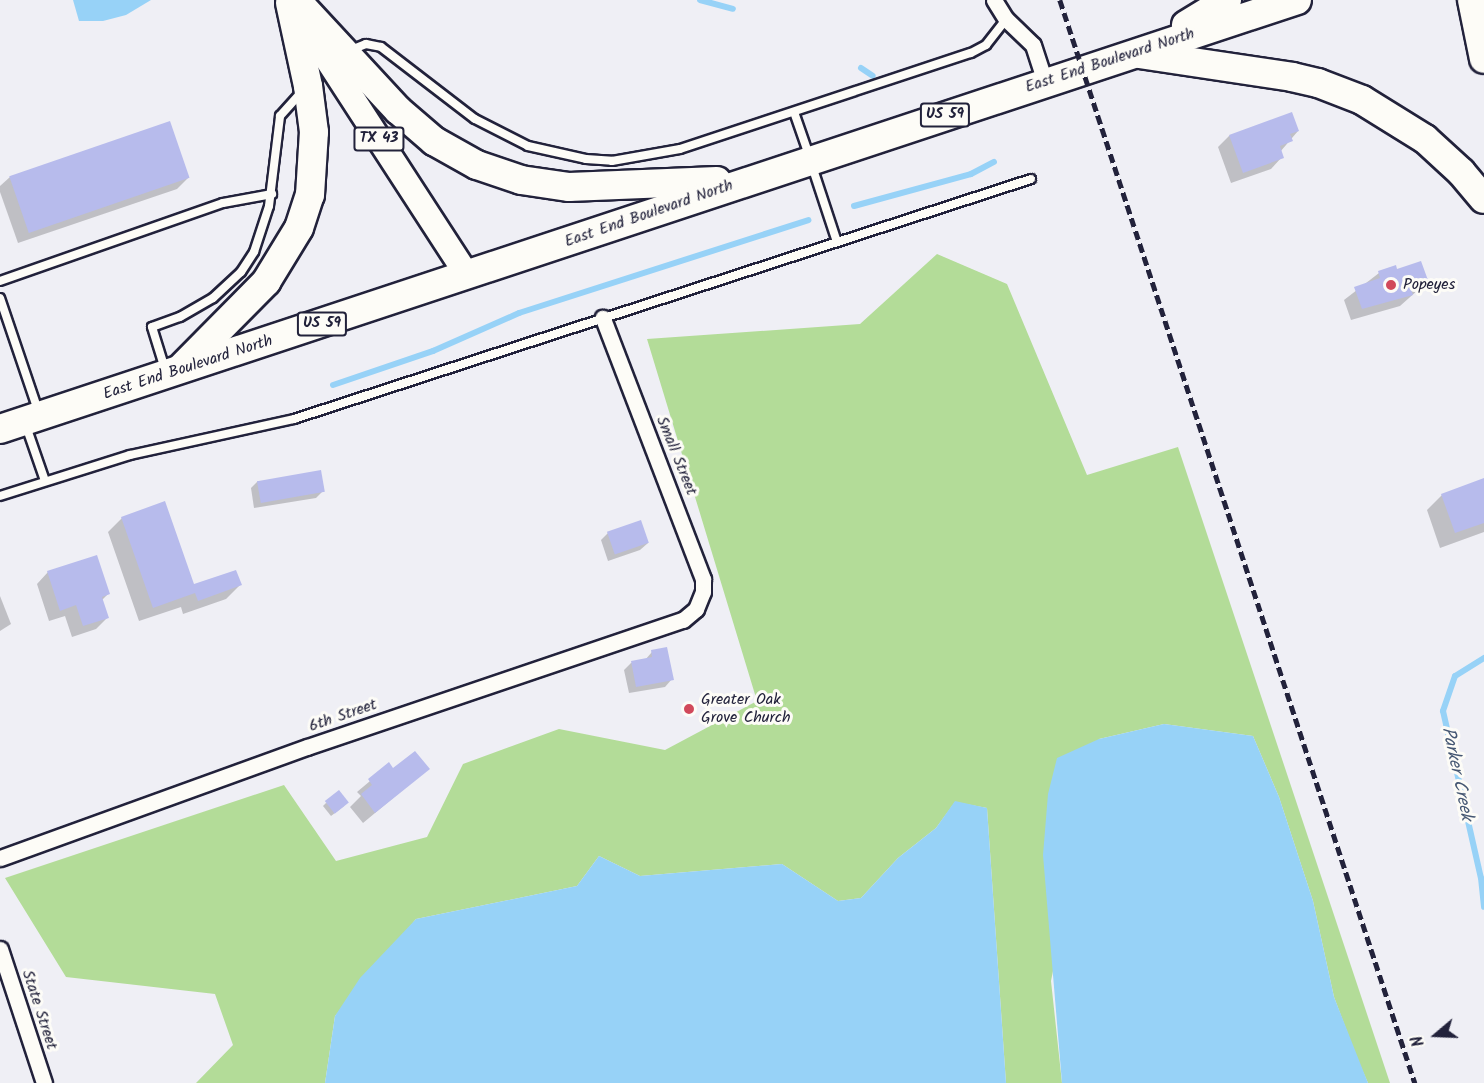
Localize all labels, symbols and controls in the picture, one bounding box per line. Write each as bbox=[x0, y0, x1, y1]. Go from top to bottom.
street label: East End Boulevard North bbox=[1023, 25, 1197, 97]
road number: US 59 bbox=[920, 103, 970, 127]
road number: TX 43 bbox=[352, 127, 406, 151]
street label: East End Boulevard North bbox=[562, 176, 736, 252]
place label: Popeyes bbox=[1403, 275, 1455, 295]
marker: Popeyes bbox=[1384, 278, 1398, 292]
road number: US 59 bbox=[296, 312, 348, 336]
street label: East End Boulevard North bbox=[101, 332, 275, 404]
street label: Small Street bbox=[651, 414, 701, 498]
place label: Greater Oak Grove Church bbox=[701, 690, 791, 728]
street label: 6th Street bbox=[306, 695, 380, 737]
marker: Greater Oak Grove Church bbox=[682, 702, 696, 716]
water label: Parker Creek bbox=[1436, 725, 1476, 823]
street label: State Street bbox=[17, 968, 61, 1052]
north arrow bbox=[1406, 1005, 1466, 1065]
text: N bbox=[1405, 1032, 1432, 1050]

